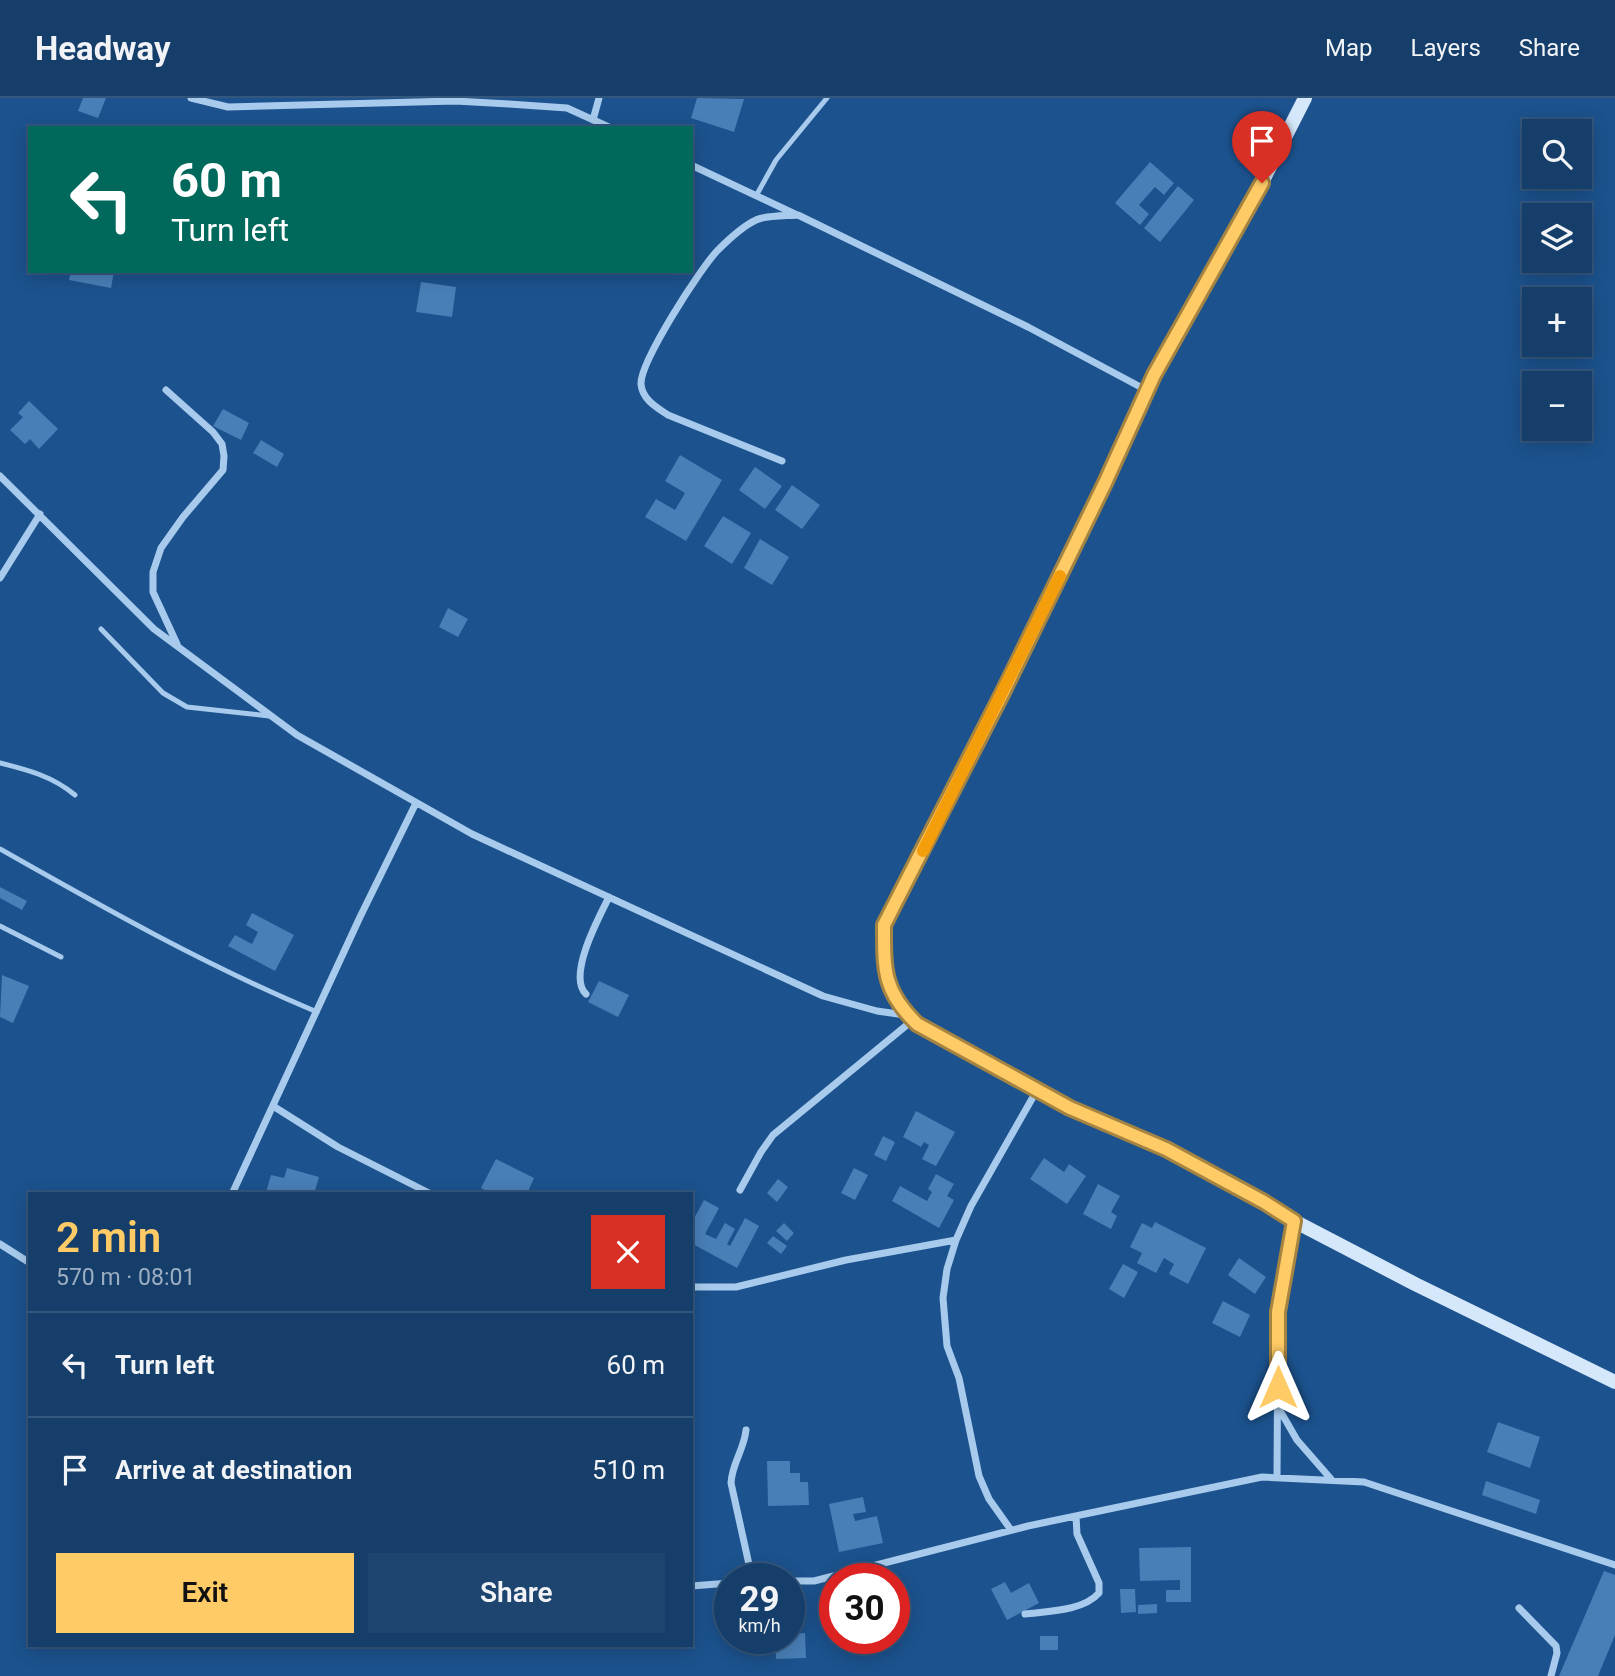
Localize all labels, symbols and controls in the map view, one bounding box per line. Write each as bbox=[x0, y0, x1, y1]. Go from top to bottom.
text: Headway bbox=[35, 29, 171, 68]
text: Map bbox=[1325, 34, 1373, 62]
text: Layers bbox=[1411, 34, 1481, 62]
text: Share bbox=[1519, 34, 1580, 62]
pin bbox=[1232, 111, 1292, 183]
map controls bbox=[1522, 119, 1592, 441]
button: search bbox=[1522, 119, 1592, 189]
icon: arrive bbox=[1243, 122, 1281, 160]
text: 60 m bbox=[171, 152, 282, 209]
icon: left bbox=[56, 154, 147, 245]
button: layers bbox=[1522, 203, 1592, 273]
text: Turn left bbox=[171, 211, 289, 249]
button: + bbox=[1522, 287, 1592, 357]
button: − bbox=[1522, 371, 1592, 441]
text: 2 min bbox=[56, 1213, 161, 1262]
button: close bbox=[591, 1215, 665, 1289]
text: 570 m · 08:01 bbox=[56, 1264, 195, 1291]
icon: left bbox=[56, 1346, 94, 1384]
text: Turn left bbox=[115, 1350, 214, 1380]
text: 60 m bbox=[607, 1350, 665, 1380]
position arrow bbox=[1241, 1350, 1315, 1424]
icon: arrive bbox=[56, 1451, 94, 1489]
text: Arrive at destination bbox=[115, 1455, 352, 1485]
text: 510 m bbox=[592, 1455, 665, 1485]
button: Exit bbox=[56, 1553, 354, 1633]
button: Share bbox=[368, 1553, 665, 1633]
speed limit sign: 30 bbox=[819, 1563, 910, 1654]
text: 29 bbox=[739, 1579, 780, 1620]
text: km/h bbox=[738, 1615, 781, 1636]

